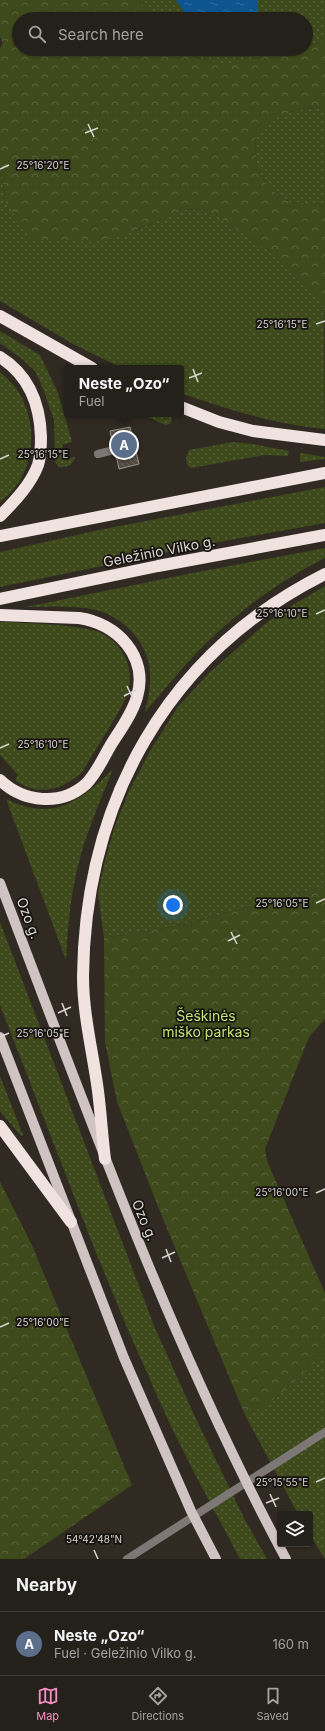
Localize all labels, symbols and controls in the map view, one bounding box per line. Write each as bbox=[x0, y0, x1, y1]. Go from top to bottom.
search box bbox=[12, 12, 313, 56]
icon: search bbox=[26, 23, 48, 45]
text: Search here bbox=[58, 25, 144, 44]
text: 25°16'20"E bbox=[16, 159, 70, 171]
text: 25°16'15"E bbox=[257, 318, 307, 330]
popup bbox=[64, 365, 184, 417]
text: Neste „Ozo“ bbox=[79, 374, 169, 393]
text: Fuel bbox=[79, 393, 104, 409]
pin: A bbox=[111, 430, 137, 460]
text: 25°16'15"E bbox=[18, 448, 68, 460]
street label: Geležinio Vilko g. bbox=[102, 532, 216, 570]
text: 25°16'10"E bbox=[256, 607, 308, 619]
text: 25°16'10"E bbox=[17, 738, 69, 750]
street label: Ozo g. bbox=[13, 895, 45, 941]
your location bbox=[163, 895, 183, 915]
text: 25°16'05"E bbox=[255, 897, 309, 909]
park label: Šeškinės miško parkas bbox=[162, 1007, 250, 1040]
text: 25°16'05"E bbox=[16, 1027, 70, 1039]
text: 25°16'00"E bbox=[255, 1186, 309, 1198]
street label: Ozo g. bbox=[129, 1197, 161, 1243]
text: 25°16'00"E bbox=[16, 1316, 70, 1328]
text: 25°15'55"E bbox=[256, 1476, 308, 1488]
map controls bbox=[277, 1511, 313, 1547]
button: layers bbox=[277, 1511, 313, 1547]
text: 54°42'48"N bbox=[66, 1533, 122, 1545]
text: Nearby bbox=[16, 1575, 77, 1595]
text: Neste „Ozo“ bbox=[54, 1626, 144, 1645]
text: A bbox=[24, 1636, 34, 1652]
text: 160 m bbox=[272, 1636, 309, 1652]
text: Fuel · Geležinio Vilko g. bbox=[54, 1645, 196, 1661]
tab: Map bbox=[36, 1685, 59, 1723]
tab: Directions bbox=[132, 1685, 184, 1723]
tab: Saved bbox=[257, 1685, 289, 1723]

